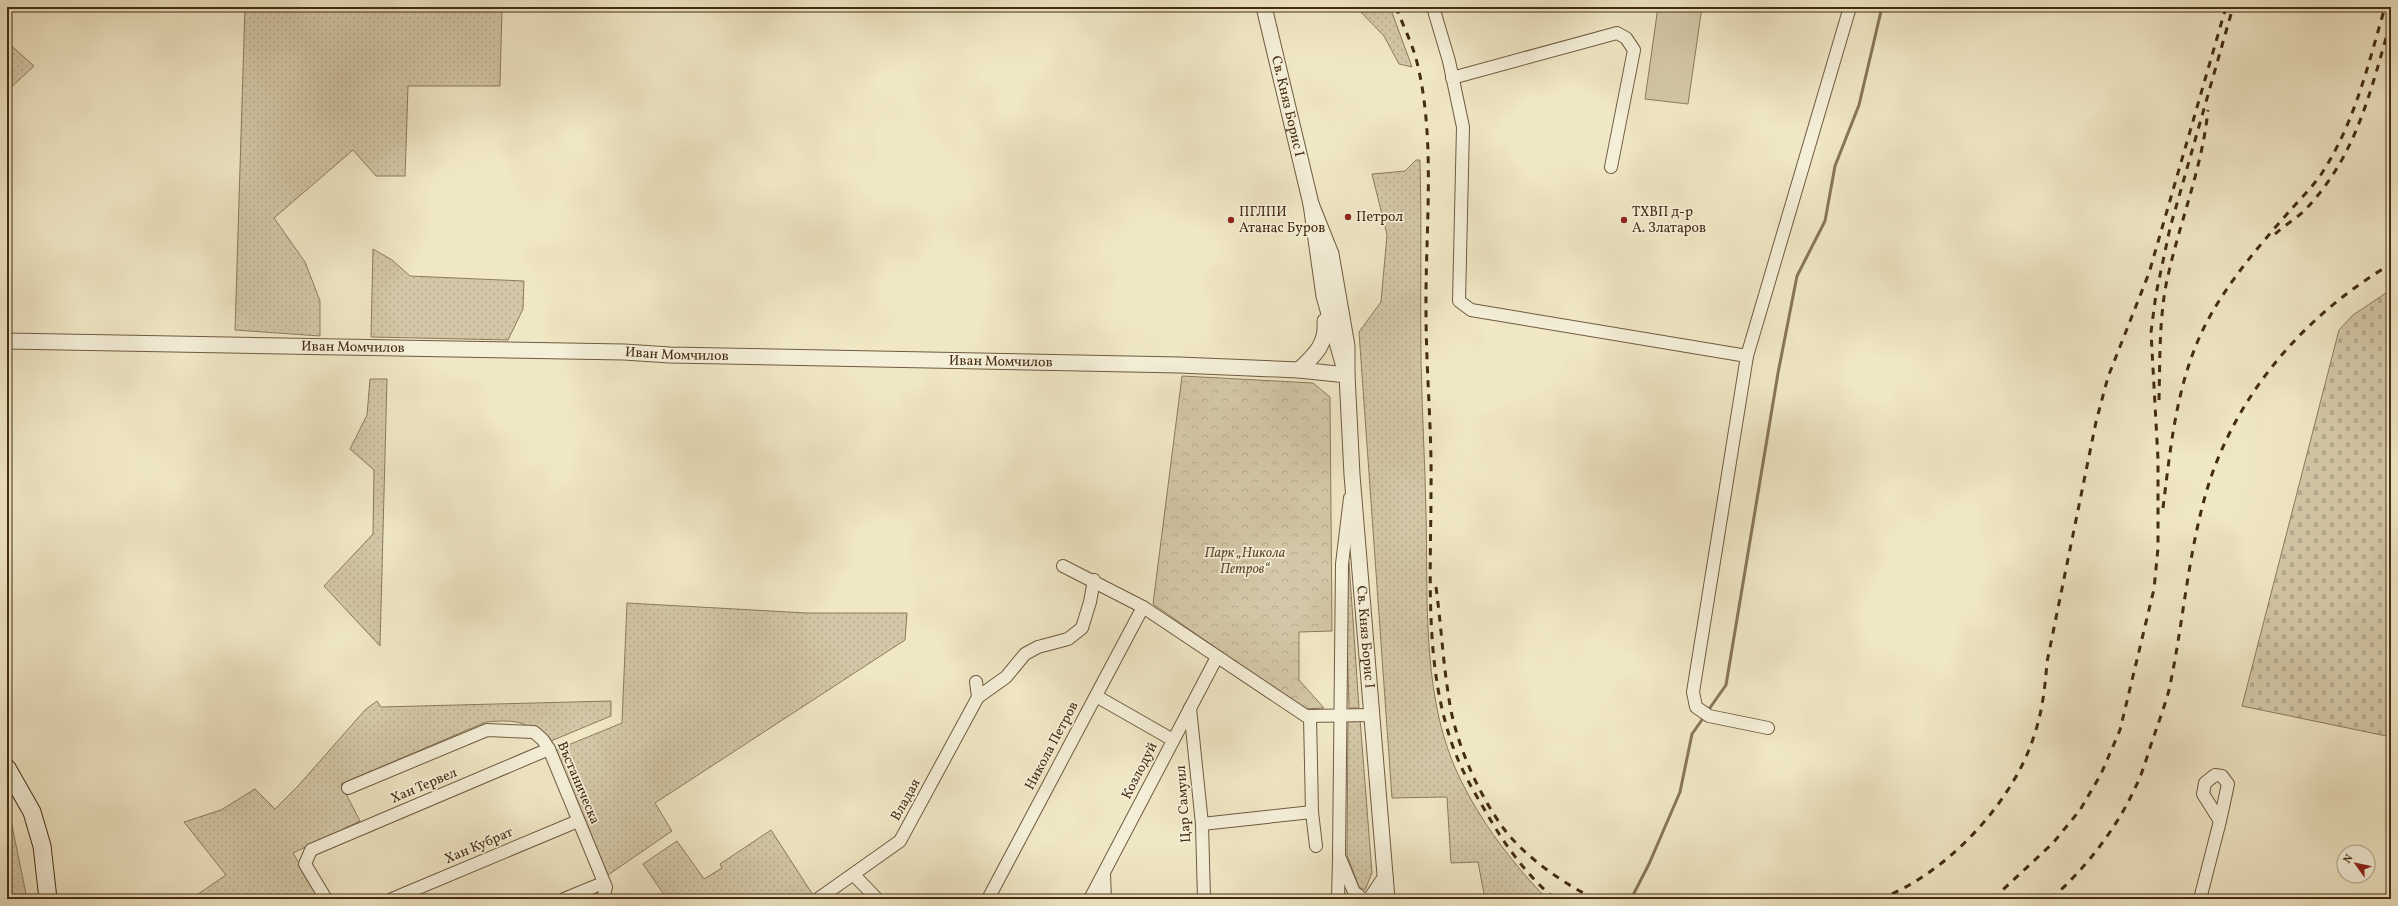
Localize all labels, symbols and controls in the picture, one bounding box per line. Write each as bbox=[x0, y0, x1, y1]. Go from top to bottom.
street label: Св. Княз Борис I bbox=[1266, 54, 1309, 159]
place label: ПГЛПИ Атанас Буров bbox=[1239, 203, 1325, 238]
place label: ТХВП д-р А. Златаров bbox=[1632, 203, 1706, 238]
place label: Петрол bbox=[1356, 208, 1403, 227]
marker: Петрол bbox=[1343, 212, 1353, 222]
marker: ПГЛПИ Атанас Буров bbox=[1226, 215, 1236, 225]
marker: ТХВП д-р А. Златаров bbox=[1619, 215, 1629, 225]
street label: Иван Момчилов bbox=[301, 337, 405, 358]
street label: Иван Момчилов bbox=[624, 343, 729, 366]
street label: Иван Момчилов bbox=[949, 351, 1053, 372]
park label: Парк „Никола Петров“ bbox=[1205, 544, 1286, 579]
street label: Св. Княз Борис I bbox=[1352, 585, 1379, 689]
street label: Никола Петров bbox=[1021, 698, 1083, 794]
street label: Въстаническа bbox=[552, 739, 604, 827]
street label: Козлодуй bbox=[1118, 739, 1163, 803]
street label: Хан Тервел bbox=[388, 763, 460, 809]
street label: Цар Самуил bbox=[1172, 764, 1196, 843]
street label: Владая bbox=[887, 775, 925, 825]
street label: Хан Кубрат bbox=[442, 823, 516, 869]
north arrow bbox=[2336, 844, 2376, 884]
text: N bbox=[2340, 852, 2357, 867]

